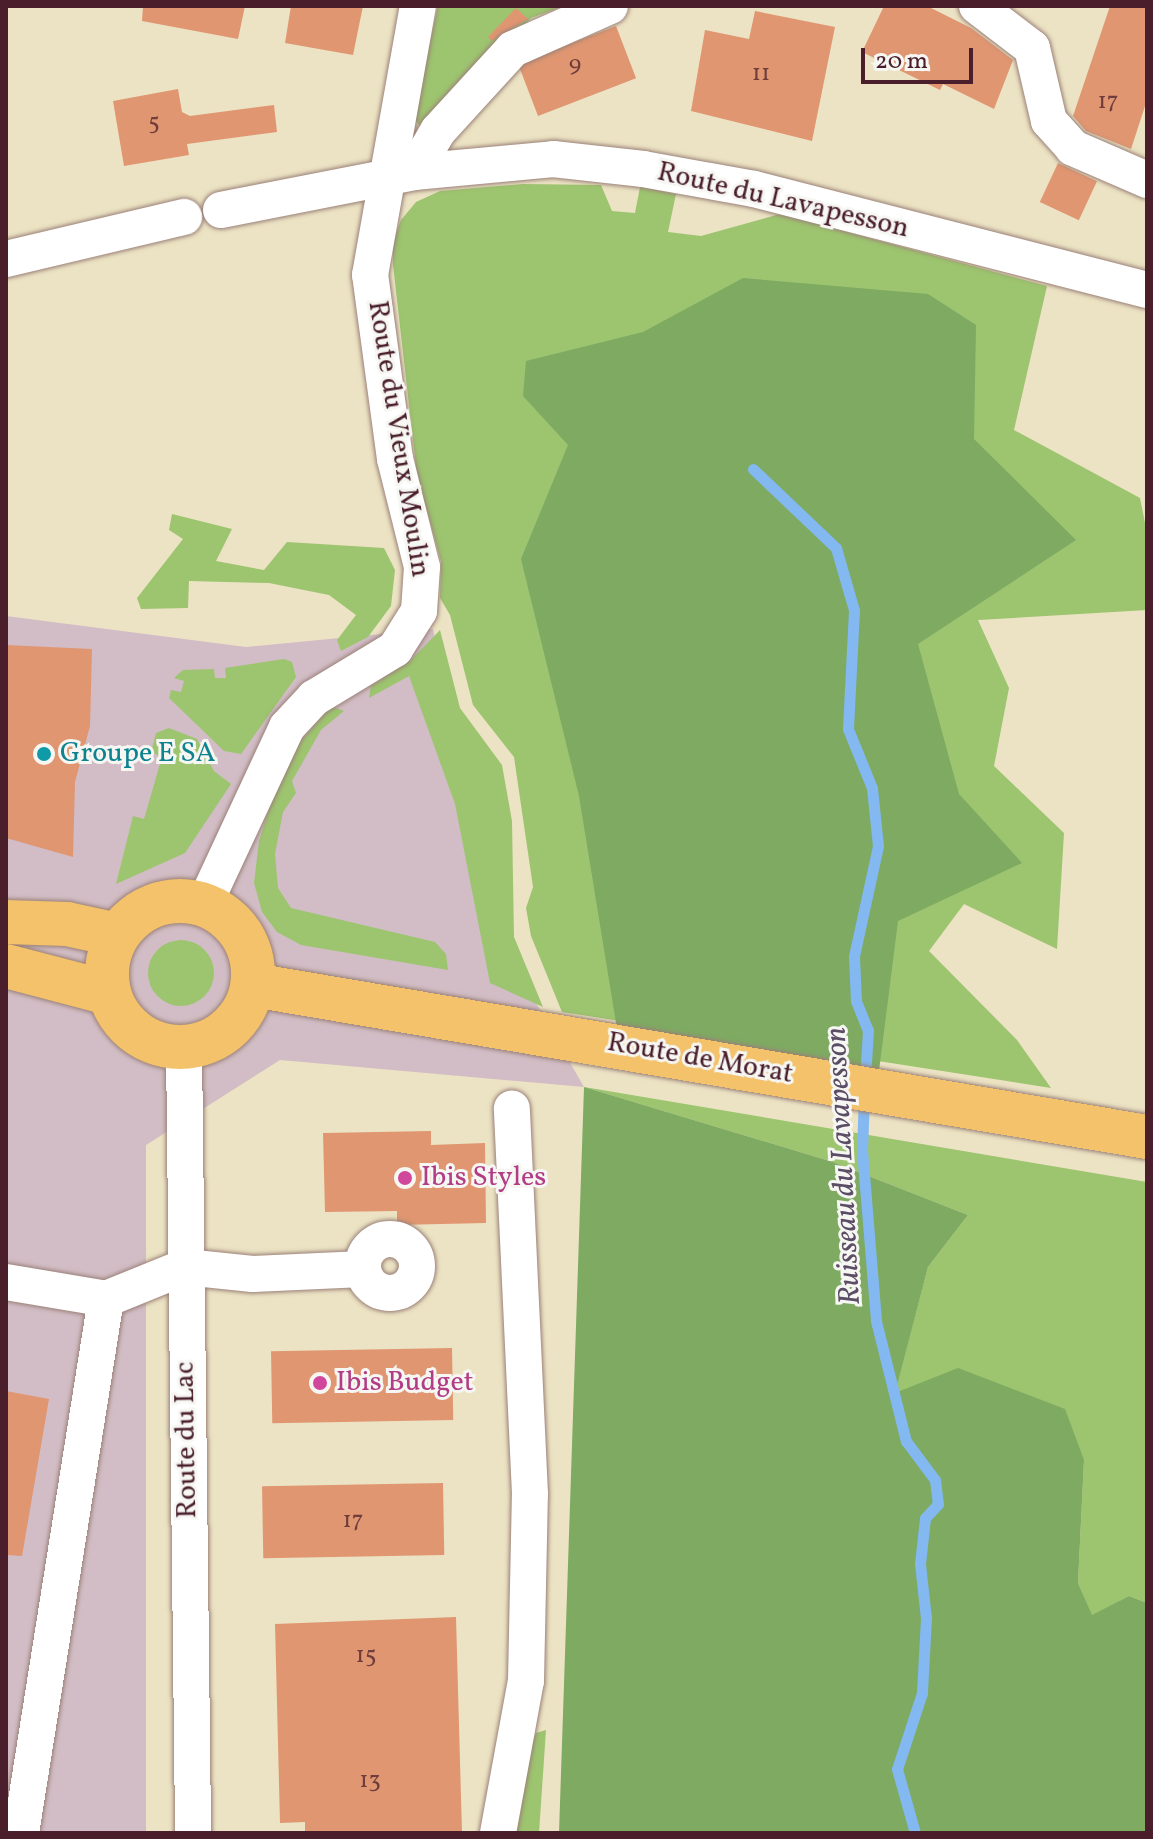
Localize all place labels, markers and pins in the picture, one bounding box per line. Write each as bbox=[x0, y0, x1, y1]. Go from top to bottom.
place label: Groupe E SA bbox=[60, 737, 215, 771]
marker: Groupe E SA bbox=[35, 745, 53, 763]
place label: Ibis Styles bbox=[421, 1161, 546, 1195]
marker: Ibis Styles bbox=[396, 1169, 414, 1187]
place label: Ibis Budget bbox=[336, 1366, 474, 1400]
marker: Ibis Budget bbox=[311, 1374, 329, 1392]

